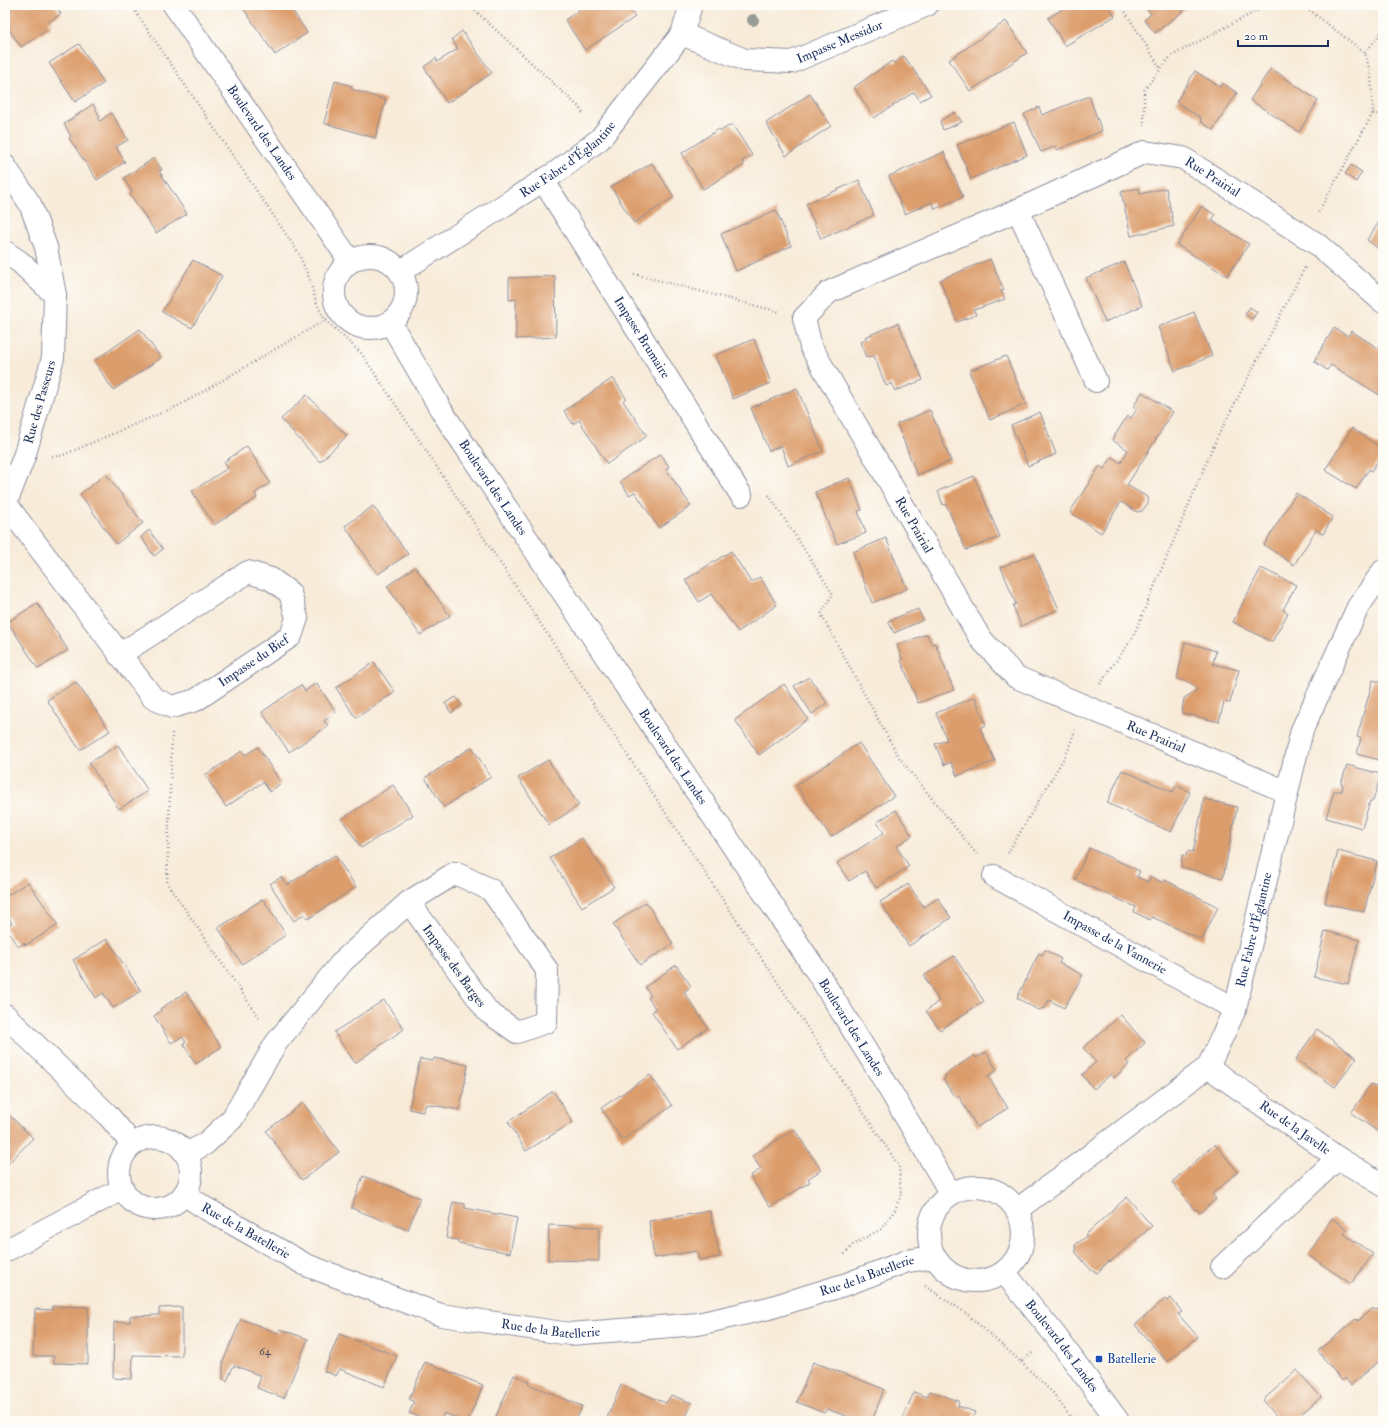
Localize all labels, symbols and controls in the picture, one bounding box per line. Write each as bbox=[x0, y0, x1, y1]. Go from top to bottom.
street label: Impasse Messidor bbox=[794, 17, 885, 67]
scale bar bbox=[1238, 22, 1328, 48]
text: 20 m bbox=[1244, 29, 1269, 44]
street label: Boulevard des Landes bbox=[224, 82, 300, 184]
street label: Rue Fabre d'Églantine bbox=[517, 117, 619, 201]
street label: Rue Prairial bbox=[1182, 153, 1244, 201]
street label: Impasse Brumaire bbox=[610, 294, 674, 382]
street label: Rue des Passeurs bbox=[20, 358, 60, 446]
street label: Boulevard des Landes bbox=[455, 437, 531, 539]
street label: Rue Prairial bbox=[892, 494, 937, 556]
street label: Impasse du Bief bbox=[215, 631, 294, 691]
street label: Boulevard des Landes bbox=[635, 706, 711, 808]
street label: Rue Prairial bbox=[1124, 717, 1188, 757]
street label: Rue Fabre d'Églantine bbox=[1233, 870, 1276, 989]
street label: Impasse de la Vannerie bbox=[1060, 908, 1170, 978]
street label: Impasse des Barges bbox=[418, 922, 490, 1011]
street label: Boulevard des Landes bbox=[815, 976, 888, 1080]
street label: Rue de la Javelle bbox=[1256, 1097, 1334, 1159]
street label: Rue de la Batellerie bbox=[198, 1200, 293, 1263]
street label: Rue de la Batellerie bbox=[818, 1252, 916, 1300]
street label: Boulevard des Landes bbox=[1022, 1297, 1102, 1396]
street label: Rue de la Batellerie bbox=[500, 1316, 601, 1342]
house number: 64 bbox=[259, 1345, 272, 1358]
place label: Batellerie bbox=[1107, 1351, 1157, 1367]
marker: Batellerie bbox=[1094, 1354, 1104, 1364]

